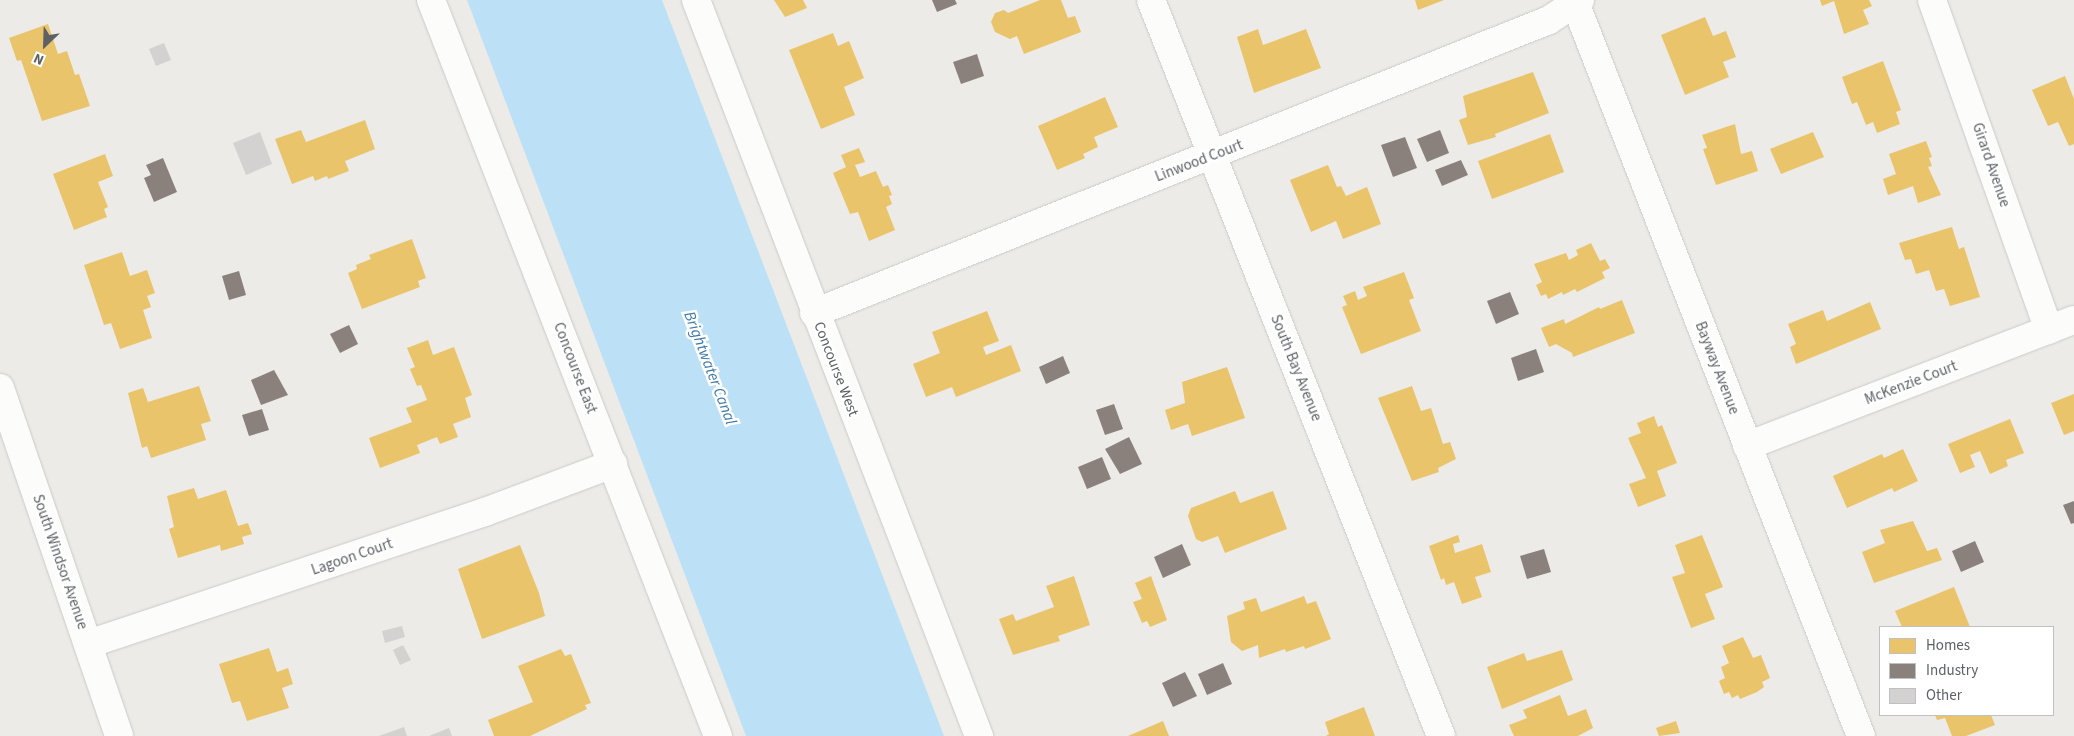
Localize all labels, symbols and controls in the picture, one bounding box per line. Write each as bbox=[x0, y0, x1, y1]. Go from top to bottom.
north arrow bbox=[20, 20, 70, 70]
text: N bbox=[31, 48, 47, 70]
street label: Girard Avenue bbox=[1968, 120, 2014, 210]
street label: Linwood Court bbox=[1153, 136, 1245, 186]
water label: Brightwater Canal bbox=[680, 309, 740, 427]
street label: South Bay Avenue bbox=[1266, 312, 1326, 424]
street label: Concourse West bbox=[810, 319, 862, 419]
street label: Bayway Avenue bbox=[1691, 319, 1743, 417]
street label: Concourse East bbox=[549, 320, 601, 416]
street label: McKenzie Court bbox=[1862, 357, 1960, 409]
street label: South Windsor Avenue bbox=[28, 492, 92, 632]
street label: Lagoon Court bbox=[309, 535, 395, 579]
legend bbox=[1879, 626, 2054, 716]
text: Homes bbox=[1926, 635, 1970, 656]
text: Industry bbox=[1926, 660, 1978, 681]
text: Other bbox=[1926, 685, 1962, 706]

